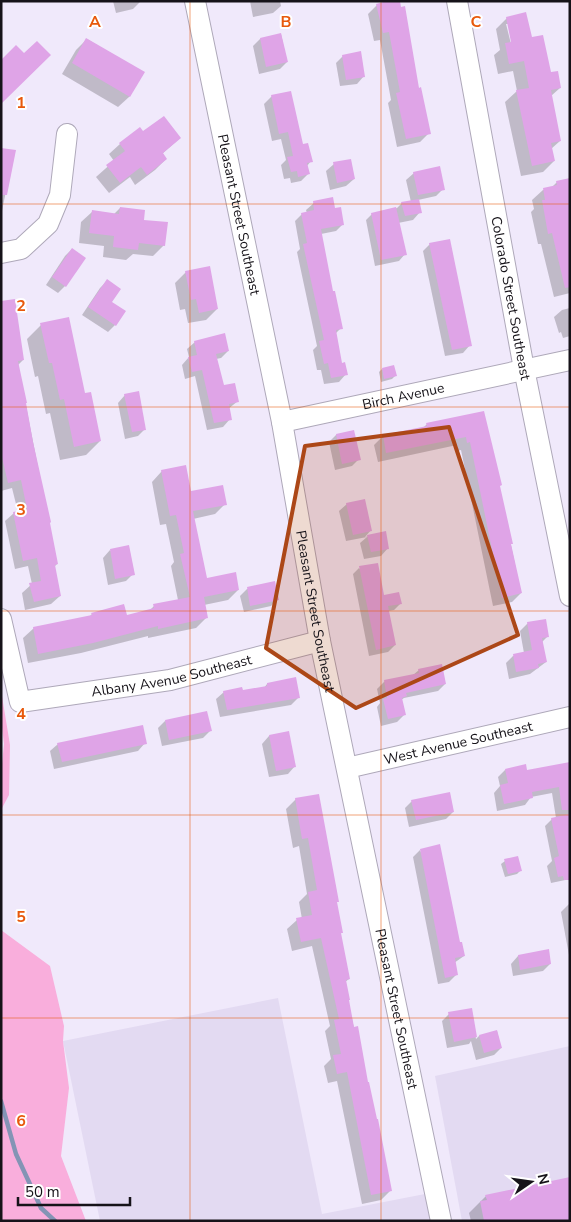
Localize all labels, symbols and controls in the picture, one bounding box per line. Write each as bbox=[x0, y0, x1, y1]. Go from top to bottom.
text: A bbox=[89, 11, 101, 33]
text: B bbox=[280, 11, 292, 33]
text: C bbox=[471, 11, 482, 33]
text: 1 bbox=[16, 92, 26, 114]
street label: Pleasant Street Southeast bbox=[213, 132, 265, 297]
street label: Colorado Street Southeast bbox=[486, 215, 535, 382]
text: 2 bbox=[16, 295, 26, 317]
street label: Birch Avenue bbox=[361, 378, 446, 414]
text: 3 bbox=[16, 499, 26, 521]
street label: Pleasant Street Southeast bbox=[291, 529, 339, 694]
street label: Albany Avenue Southeast bbox=[90, 650, 254, 701]
text: 4 bbox=[16, 703, 26, 725]
street label: West Avenue Southeast bbox=[382, 717, 535, 769]
text: 5 bbox=[16, 906, 26, 928]
street label: Pleasant Street Southeast bbox=[370, 927, 422, 1091]
text: 6 bbox=[16, 1110, 26, 1132]
north arrow bbox=[506, 1157, 556, 1207]
text: N bbox=[533, 1172, 554, 1186]
scale bar bbox=[18, 1174, 130, 1206]
text: 50 m bbox=[25, 1182, 60, 1202]

